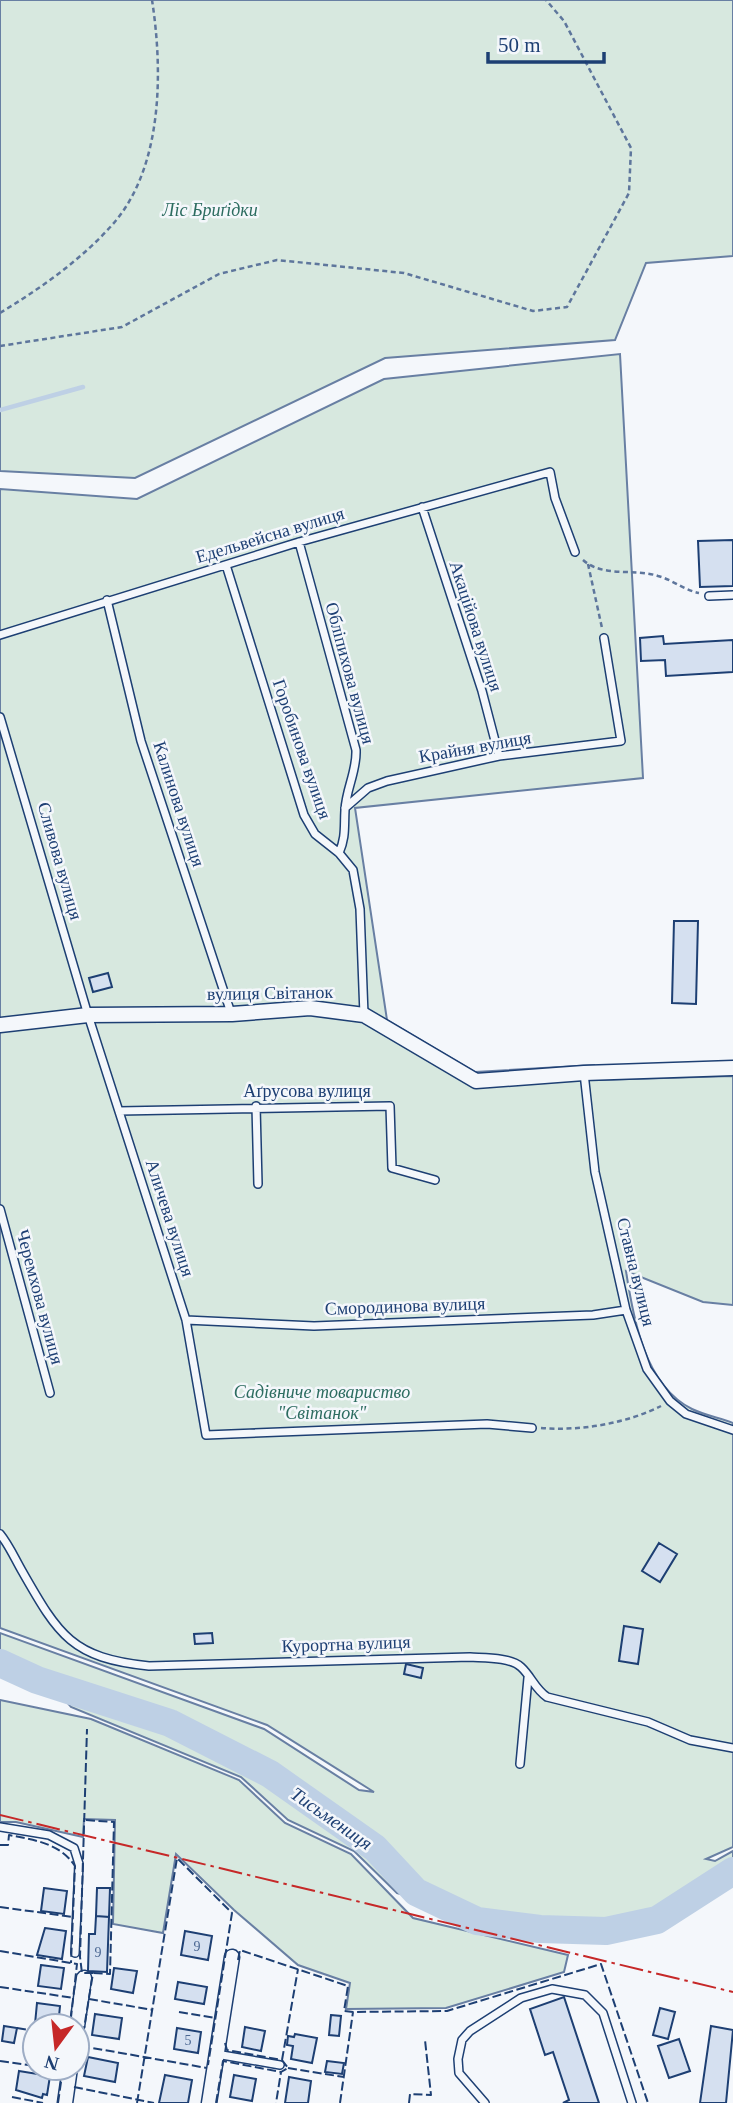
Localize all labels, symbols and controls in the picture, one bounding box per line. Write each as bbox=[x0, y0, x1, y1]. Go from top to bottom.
scale bar bbox=[488, 21, 604, 65]
text: 50 m bbox=[498, 33, 541, 57]
park label: Ліс Бриґідки bbox=[161, 200, 258, 220]
street label: Едельвейсна вулиця bbox=[193, 503, 347, 567]
street label: Акаційова вулиця bbox=[445, 558, 507, 694]
street label: Обліпихова вулиця bbox=[321, 600, 379, 746]
street label: Горобинова вулиця bbox=[269, 676, 335, 822]
street label: Крайня вулиця bbox=[417, 727, 533, 767]
street label: Калинова вулиця bbox=[149, 739, 209, 869]
street label: Сливова вулиця bbox=[34, 800, 86, 922]
street label: вулиця Світанок bbox=[207, 982, 333, 1004]
street label: Аґрусова вулиця bbox=[243, 1081, 371, 1101]
street label: Аличева вулиця bbox=[142, 1157, 198, 1279]
street label: Ставна вулиця bbox=[613, 1216, 659, 1328]
street label: Черемхова вулиця bbox=[12, 1227, 68, 1367]
street label: Смородинова вулиця bbox=[324, 1293, 486, 1319]
park label: Садівниче товариство "Світанок" bbox=[234, 1382, 410, 1423]
street label: Курортна вулиця bbox=[281, 1632, 411, 1656]
water label: Тисьмениця bbox=[287, 1783, 376, 1854]
house number: 9 bbox=[194, 1939, 201, 1954]
house number: 9 bbox=[95, 1945, 102, 1960]
north arrow bbox=[21, 2012, 91, 2082]
house number: 5 bbox=[185, 2033, 192, 2048]
text: N bbox=[42, 2051, 61, 2075]

